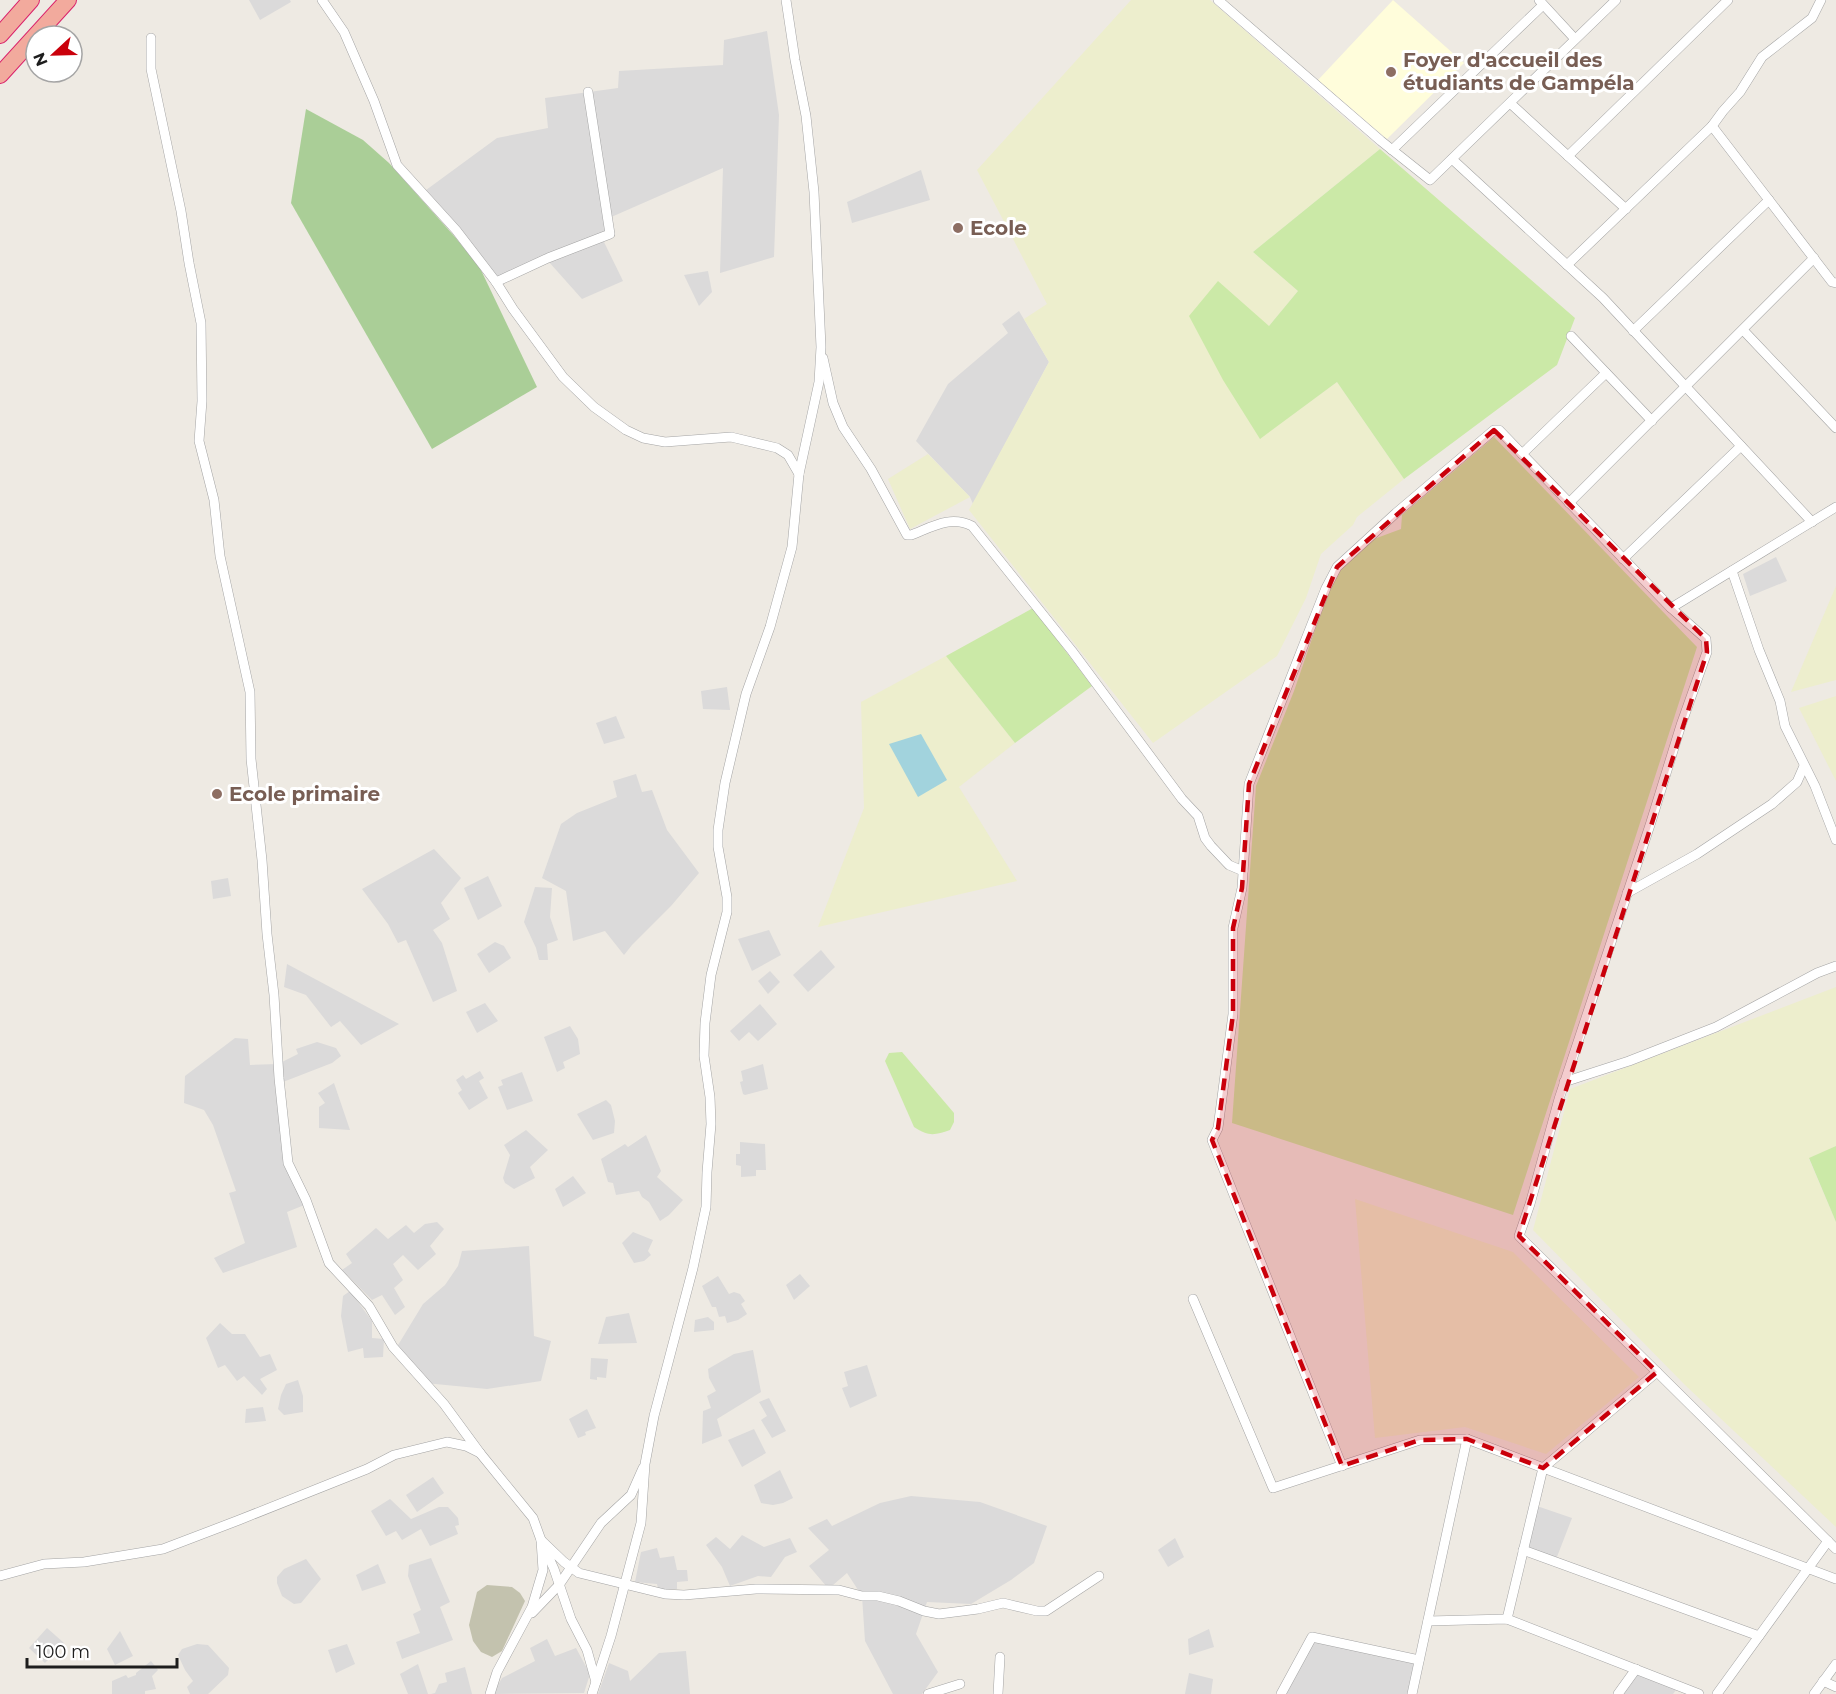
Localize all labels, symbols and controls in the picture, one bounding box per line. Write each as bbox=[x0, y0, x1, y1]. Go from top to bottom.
north arrow bbox=[24, 24, 84, 84]
place label: Foyer d'accueil des étudiants de Gampéla bbox=[1403, 48, 1635, 95]
text: N bbox=[29, 50, 52, 69]
marker: Foyer d'accueil des étudiants de Gampéla bbox=[1384, 65, 1398, 79]
place label: Ecole bbox=[970, 216, 1027, 240]
marker: Ecole bbox=[951, 221, 965, 235]
place label: Ecole primaire bbox=[229, 782, 380, 806]
marker: Ecole primaire bbox=[210, 787, 224, 801]
scale bar bbox=[27, 1631, 177, 1669]
text: 100 m bbox=[36, 1641, 90, 1663]

